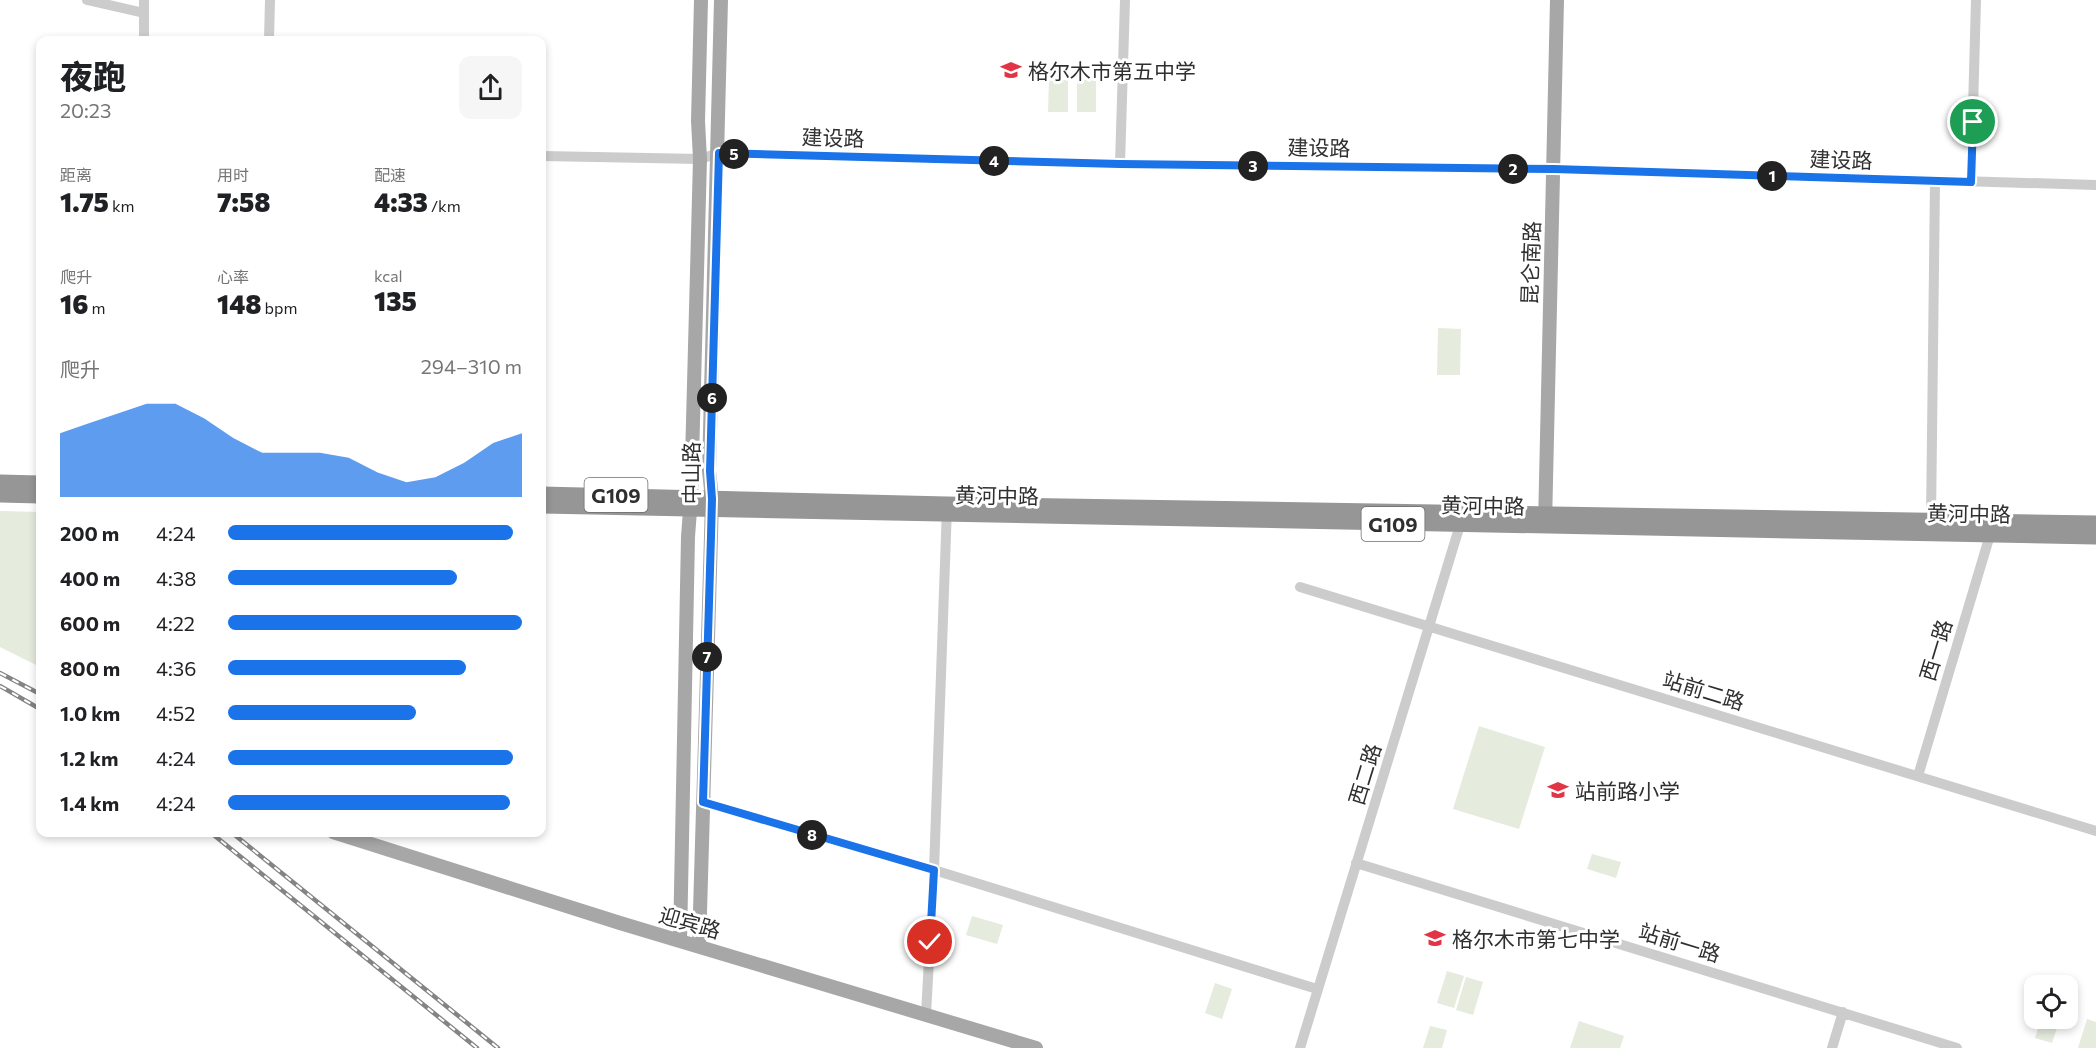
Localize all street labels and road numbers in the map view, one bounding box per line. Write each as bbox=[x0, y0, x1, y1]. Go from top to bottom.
street label: 建设路 bbox=[801, 123, 865, 151]
street label: 建设路 bbox=[1287, 134, 1351, 160]
street label: 建设路 bbox=[1809, 145, 1873, 173]
street label: 昆仑南路 bbox=[1516, 221, 1544, 305]
street label: 中山路 bbox=[678, 442, 703, 505]
road number: G109 bbox=[584, 478, 648, 512]
street label: 黄河中路 bbox=[955, 482, 1039, 508]
street label: 黄河中路 bbox=[1441, 492, 1525, 518]
street label: 黄河中路 bbox=[1927, 500, 2011, 526]
road number: G109 bbox=[1362, 507, 1424, 541]
street label: 西一路 bbox=[1914, 616, 1956, 684]
street label: 站前二路 bbox=[1660, 666, 1748, 714]
street label: 西二路 bbox=[1343, 740, 1385, 808]
street label: 迎宾路 bbox=[656, 901, 724, 943]
street label: 站前一路 bbox=[1636, 918, 1724, 966]

